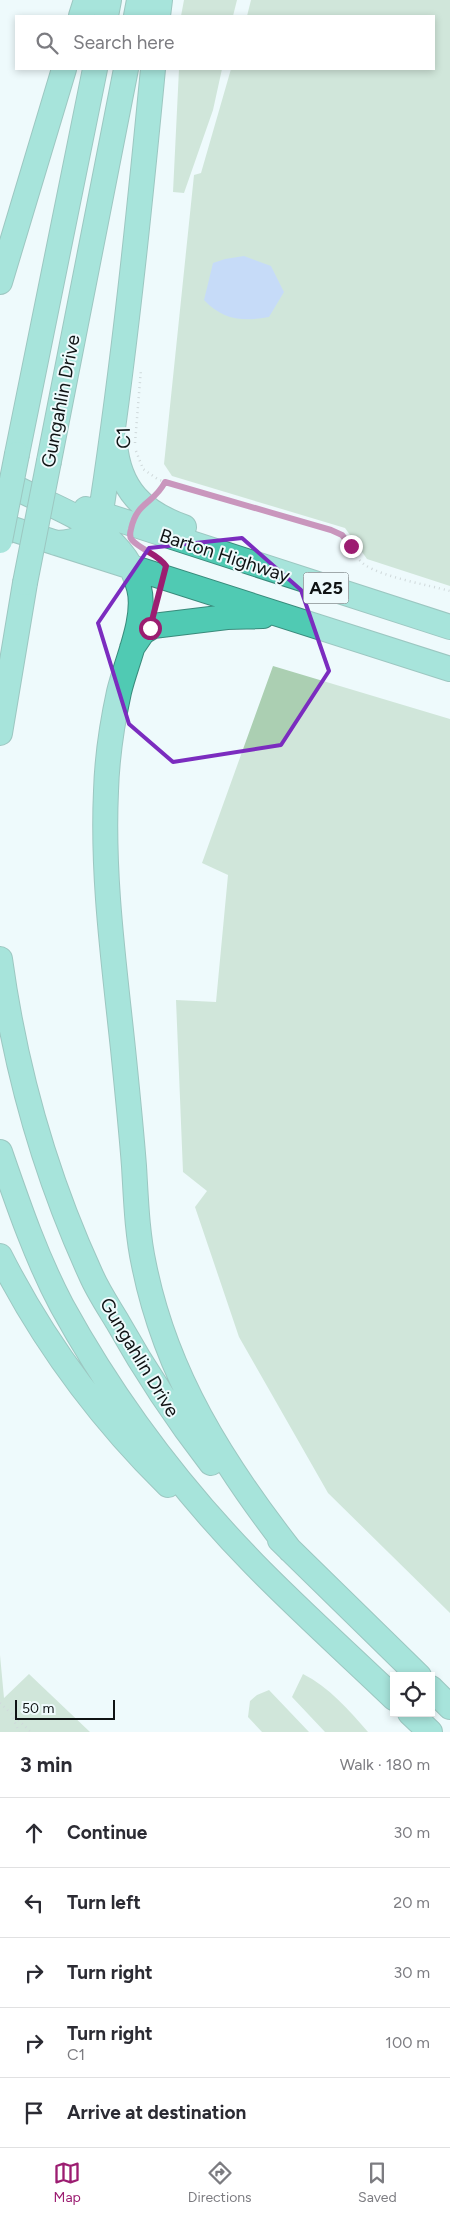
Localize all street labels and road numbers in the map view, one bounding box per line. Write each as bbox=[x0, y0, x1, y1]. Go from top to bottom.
street label: Gungahlin Drive bbox=[36, 333, 85, 470]
street label: C1 bbox=[112, 427, 135, 449]
street label: Barton Highway bbox=[157, 524, 293, 587]
road number: A25 bbox=[304, 572, 348, 604]
street label: Gungahlin Drive bbox=[95, 1294, 184, 1421]

